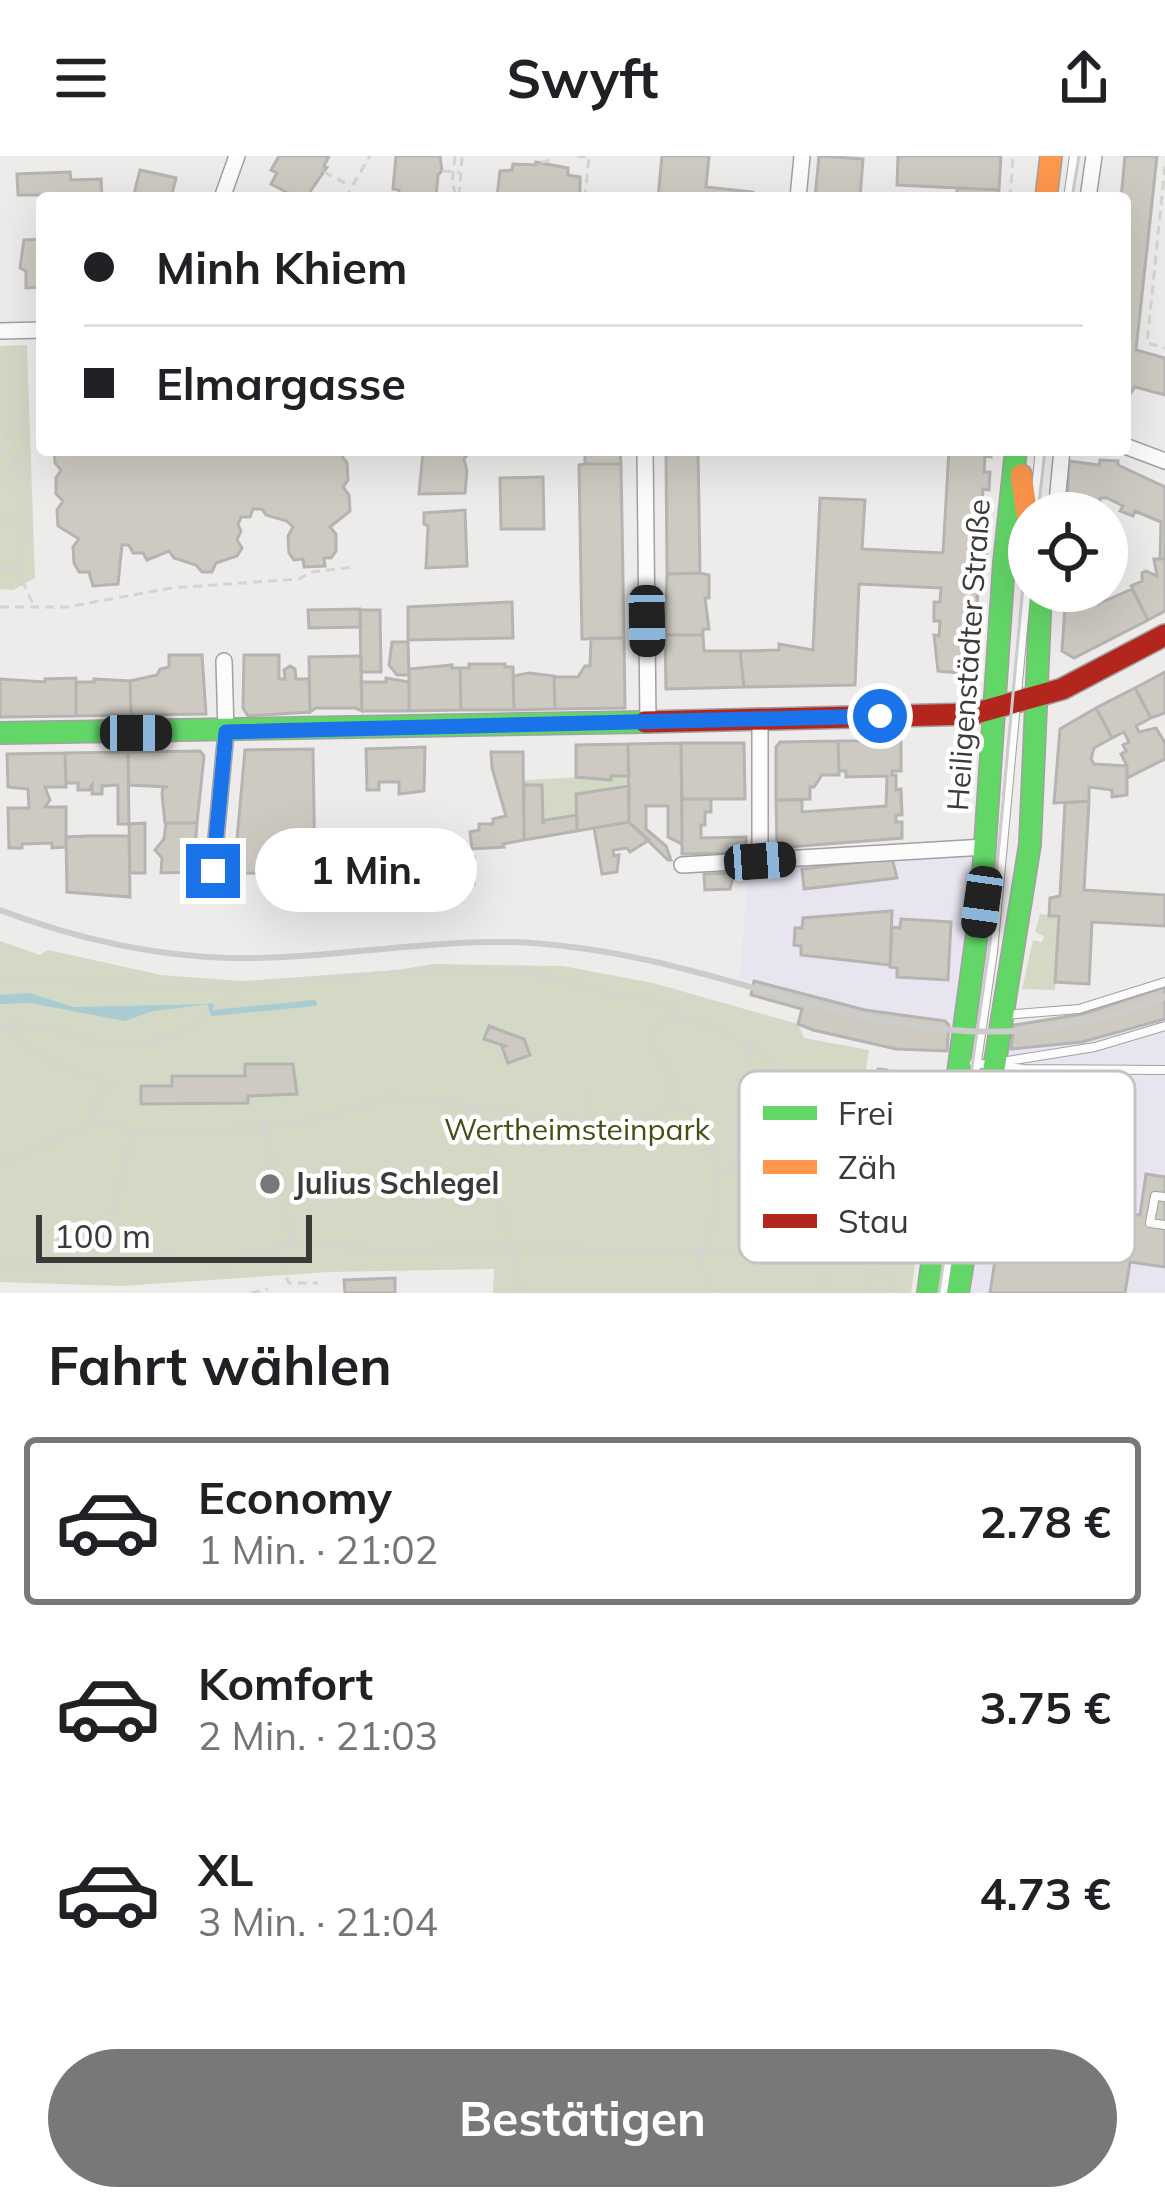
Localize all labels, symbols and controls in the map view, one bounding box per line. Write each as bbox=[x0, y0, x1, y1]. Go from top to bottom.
text: Swyft bbox=[506, 44, 659, 112]
icon: menu bbox=[48, 45, 114, 111]
icon: share bbox=[1051, 45, 1117, 111]
text: Minh Khiem bbox=[156, 239, 407, 295]
text: Elmargasse bbox=[156, 355, 406, 411]
map controls bbox=[1008, 492, 1128, 612]
button: locate bbox=[1008, 492, 1128, 612]
street label: Heiligenstädter Straße bbox=[938, 498, 998, 812]
car bbox=[628, 585, 666, 657]
route start bbox=[853, 689, 907, 743]
car bbox=[100, 715, 172, 751]
callout: 1 Min. bbox=[255, 829, 477, 913]
car bbox=[723, 841, 797, 881]
route end bbox=[186, 844, 240, 898]
text: 1 Min. bbox=[310, 845, 422, 894]
car bbox=[959, 864, 1005, 940]
legend bbox=[739, 1071, 1135, 1263]
text: Frei bbox=[838, 1092, 894, 1133]
park label: Wertheimsteinpark bbox=[444, 1110, 711, 1148]
text: Zäh bbox=[838, 1146, 897, 1187]
place label: Julius Schlegel bbox=[294, 1164, 499, 1202]
marker: Julius Schlegel bbox=[257, 1171, 283, 1197]
text: Stau bbox=[838, 1200, 909, 1241]
scale bar bbox=[36, 1209, 312, 1262]
text: 100 m bbox=[54, 1215, 151, 1256]
text: Fahrt wählen bbox=[48, 1331, 392, 1399]
icon: car bbox=[54, 1467, 162, 1575]
text: Economy bbox=[198, 1469, 392, 1525]
text: 2.78 € bbox=[980, 1493, 1111, 1549]
text: 1 Min. · 21:02 bbox=[198, 1525, 438, 1574]
icon: car bbox=[54, 1653, 162, 1761]
text: Komfort bbox=[198, 1655, 373, 1711]
text: 3.75 € bbox=[980, 1679, 1111, 1735]
text: 2 Min. · 21:03 bbox=[198, 1711, 438, 1760]
icon: car bbox=[54, 1839, 162, 1947]
text: XL bbox=[198, 1841, 253, 1897]
text: 4.73 € bbox=[980, 1865, 1111, 1921]
text: 3 Min. · 21:04 bbox=[198, 1897, 438, 1946]
button: Bestätigen bbox=[48, 2049, 1117, 2187]

